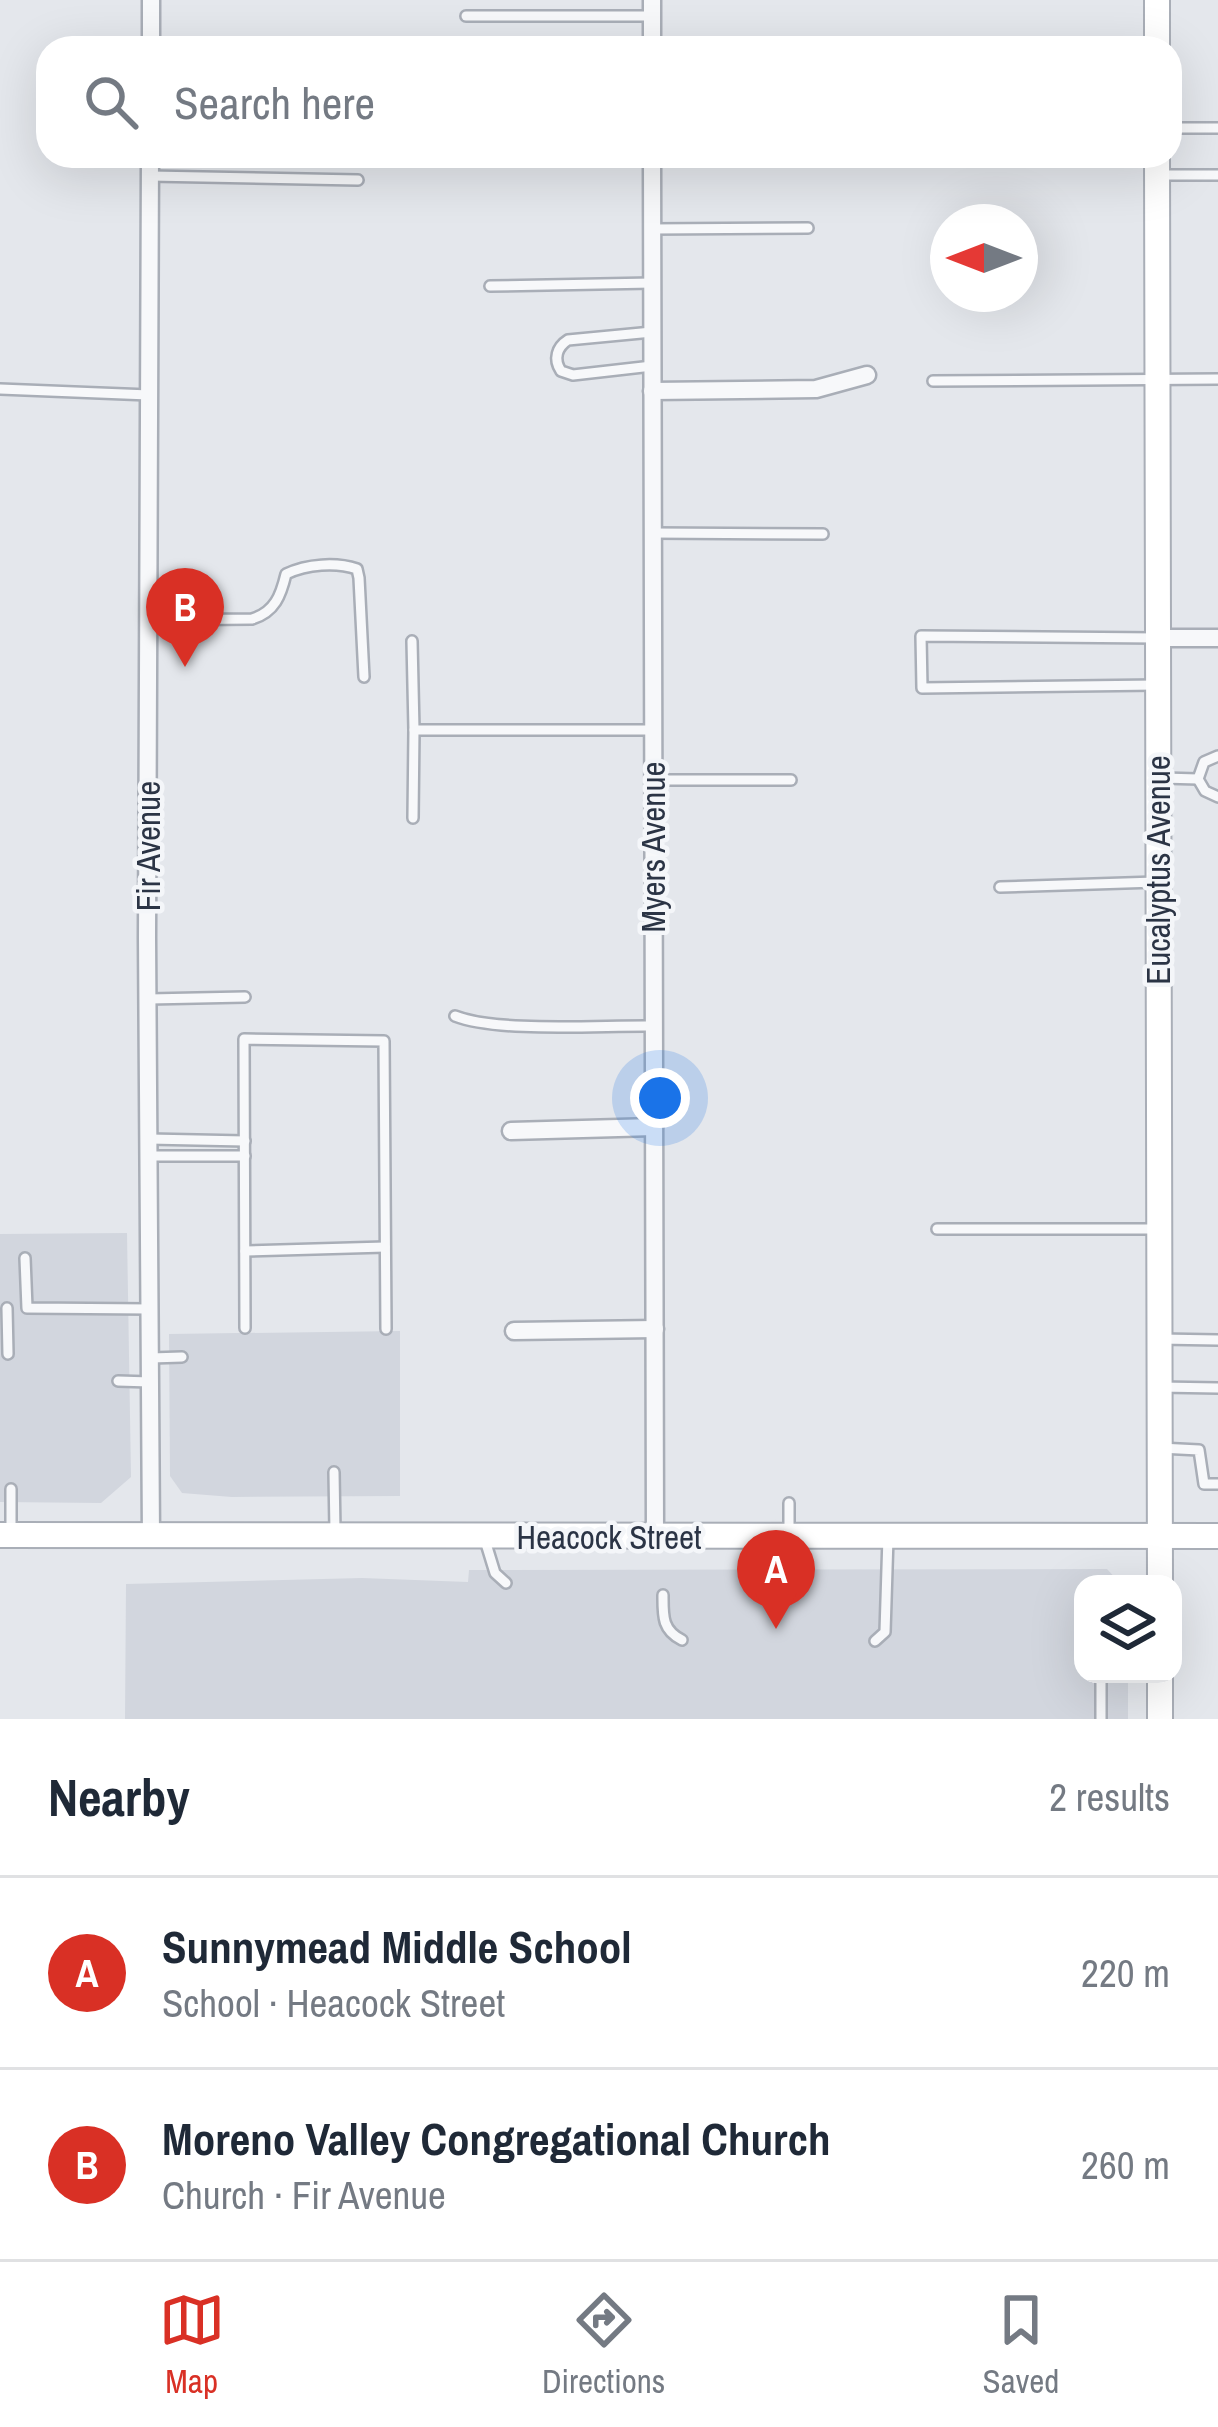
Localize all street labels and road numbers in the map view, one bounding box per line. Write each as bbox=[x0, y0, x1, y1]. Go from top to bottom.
street label: Eucalyptus Avenue bbox=[1136, 755, 1180, 985]
street label: Myers Avenue bbox=[631, 761, 675, 933]
street label: Fir Avenue bbox=[126, 781, 170, 911]
street label: Heacock Street bbox=[517, 1515, 702, 1559]

